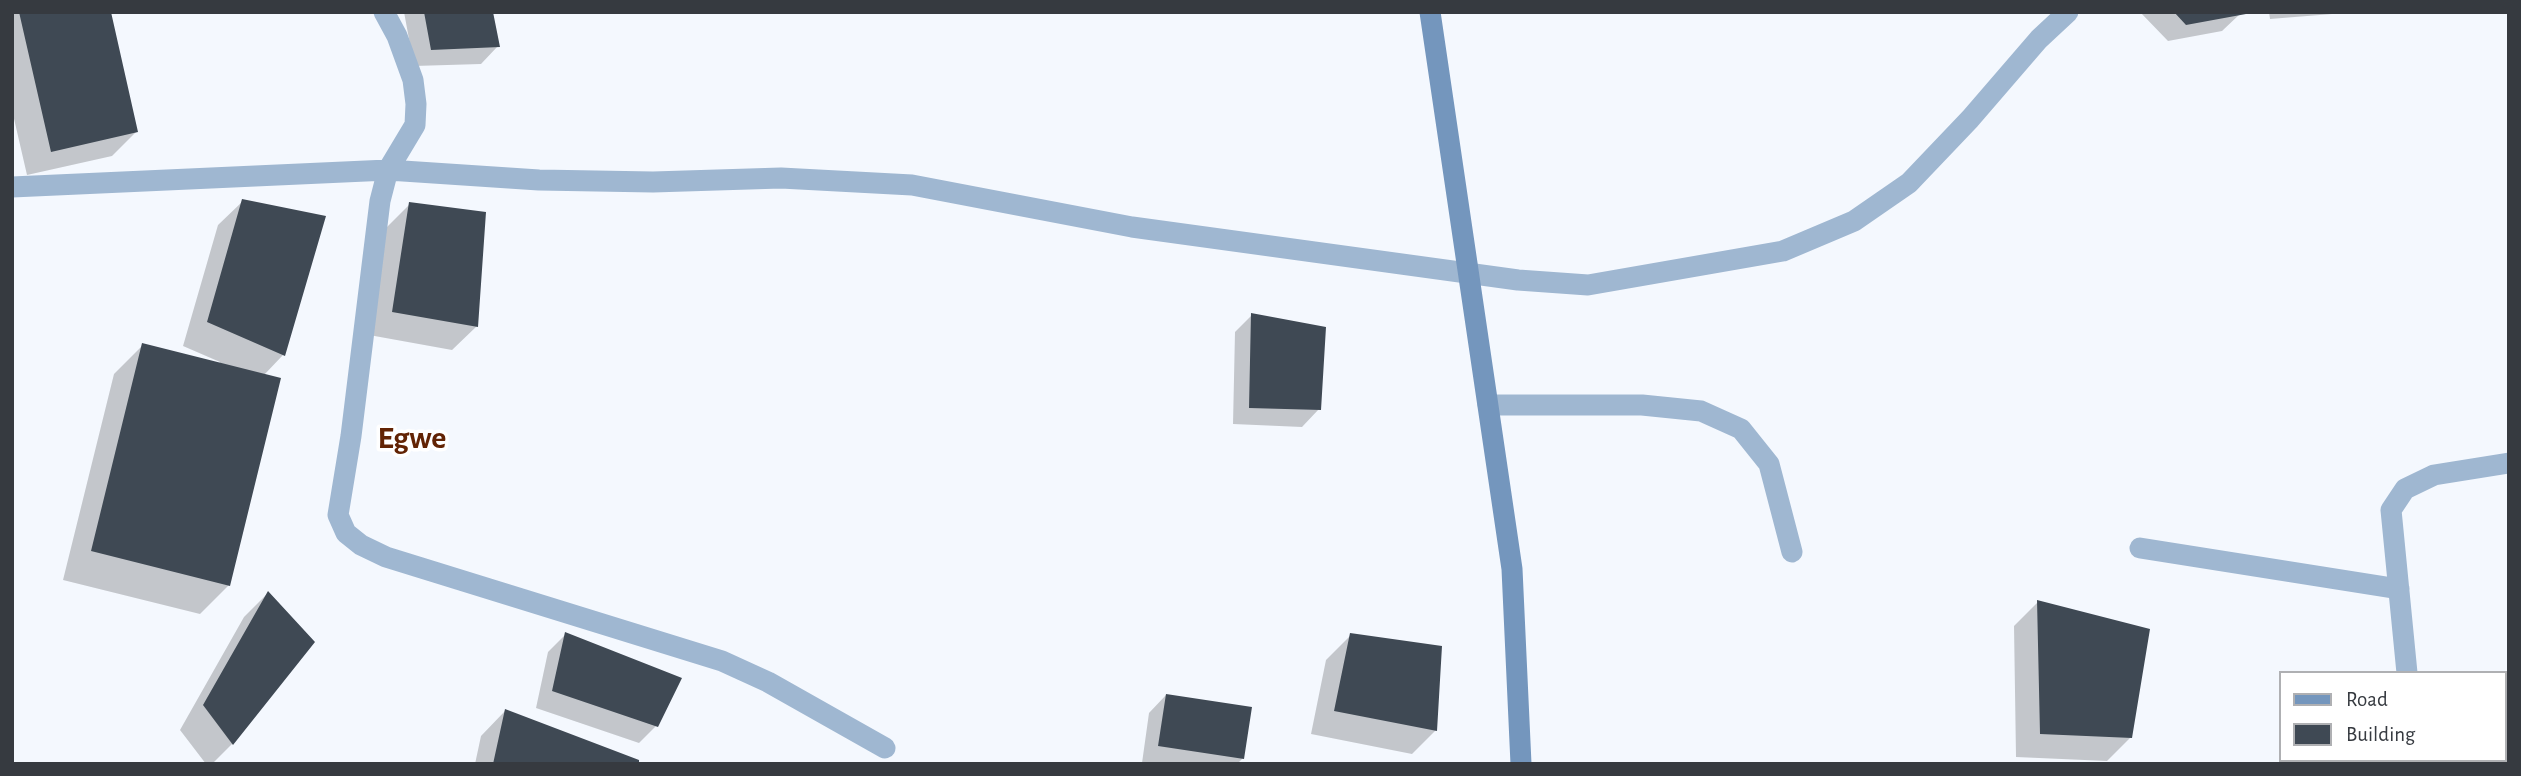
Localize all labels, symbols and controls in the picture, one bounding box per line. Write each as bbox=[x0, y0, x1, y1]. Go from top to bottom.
district label: Egwe bbox=[378, 419, 446, 457]
legend bbox=[2280, 671, 2507, 762]
text: Road bbox=[2346, 689, 2388, 710]
text: Building bbox=[2346, 724, 2415, 745]

